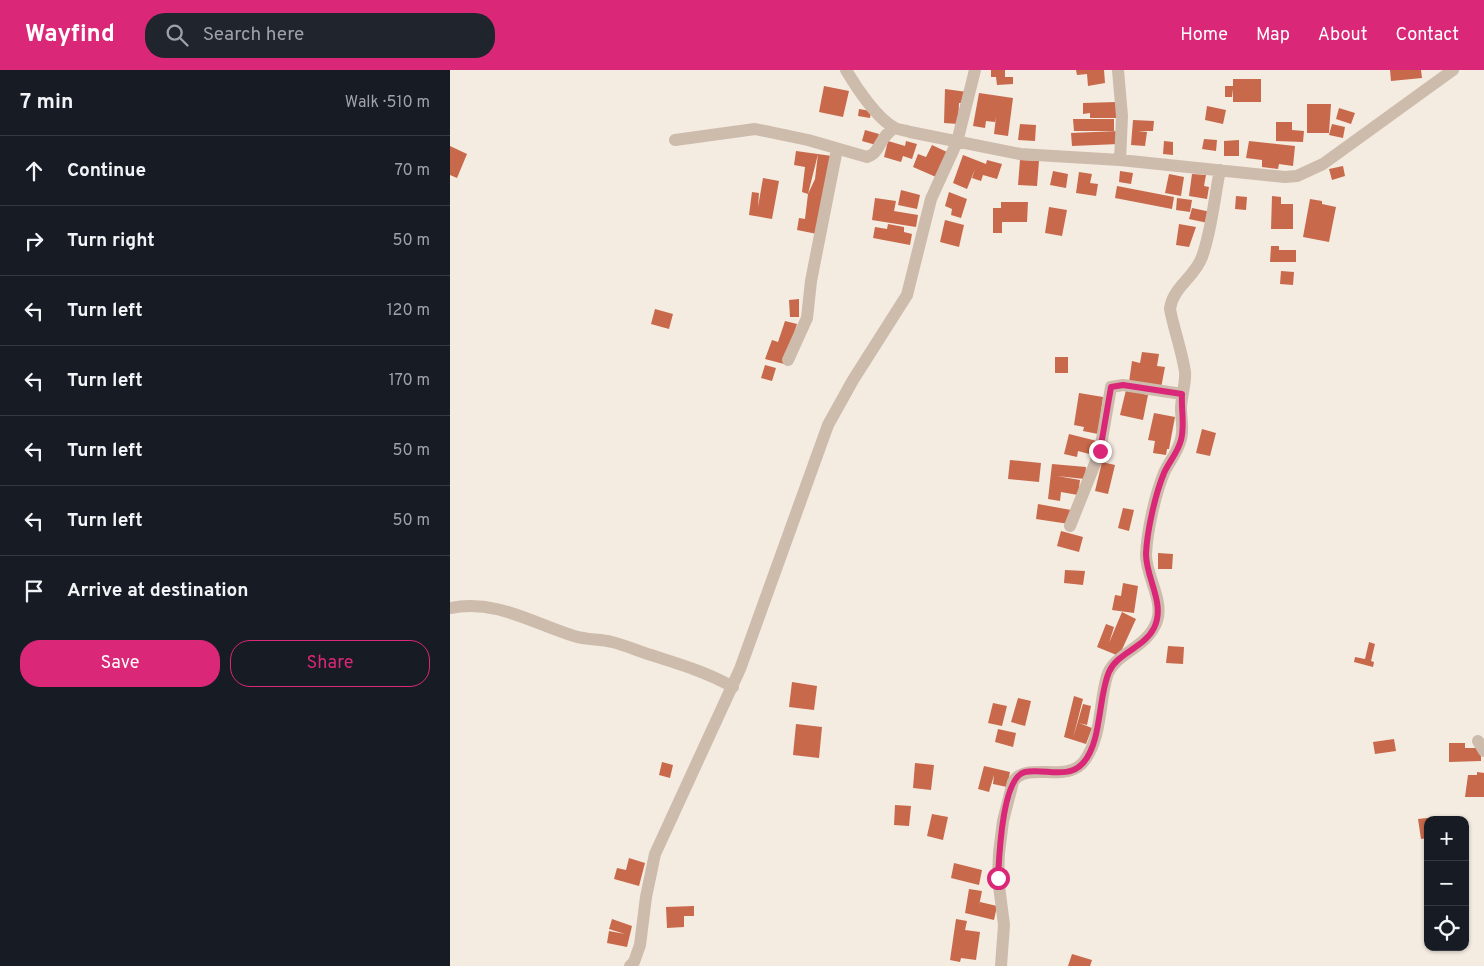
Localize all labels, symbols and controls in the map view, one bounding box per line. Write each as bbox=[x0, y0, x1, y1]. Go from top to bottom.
search box bbox=[145, 13, 495, 58]
text: Wayfind bbox=[25, 20, 115, 50]
icon: search bbox=[163, 21, 191, 49]
text: Search here bbox=[203, 23, 304, 47]
text: Home bbox=[1180, 24, 1228, 47]
text: Map bbox=[1256, 24, 1290, 47]
text: About bbox=[1318, 24, 1367, 47]
text: Contact bbox=[1395, 24, 1459, 47]
text: 7 min bbox=[20, 89, 73, 116]
text: Walk · 510 m bbox=[345, 93, 430, 113]
icon: ahead bbox=[20, 157, 48, 185]
text: Continue bbox=[67, 159, 146, 183]
text: 70 m bbox=[395, 161, 430, 181]
icon: right bbox=[20, 227, 48, 255]
text: Turn right bbox=[67, 229, 155, 253]
text: 50 m bbox=[393, 231, 430, 251]
icon: left bbox=[20, 297, 48, 325]
text: Turn left bbox=[67, 299, 143, 323]
text: 120 m bbox=[387, 301, 430, 321]
icon: left bbox=[20, 367, 48, 395]
text: Turn left bbox=[67, 369, 143, 393]
text: 170 m bbox=[389, 371, 430, 391]
icon: left bbox=[20, 437, 48, 465]
text: Turn left bbox=[67, 439, 143, 463]
route end bbox=[1089, 440, 1112, 463]
text: 50 m bbox=[393, 441, 430, 461]
icon: left bbox=[20, 507, 48, 535]
text: Turn left bbox=[67, 509, 143, 533]
text: 50 m bbox=[393, 511, 430, 531]
icon: arrive bbox=[20, 577, 48, 605]
text: Arrive at destination bbox=[67, 579, 248, 603]
button: Save bbox=[20, 640, 220, 687]
button: Share bbox=[230, 640, 430, 687]
map controls bbox=[1424, 816, 1469, 951]
button: + bbox=[1424, 816, 1469, 861]
button: − bbox=[1424, 861, 1469, 906]
route start bbox=[987, 867, 1010, 890]
button: locate bbox=[1424, 906, 1469, 951]

